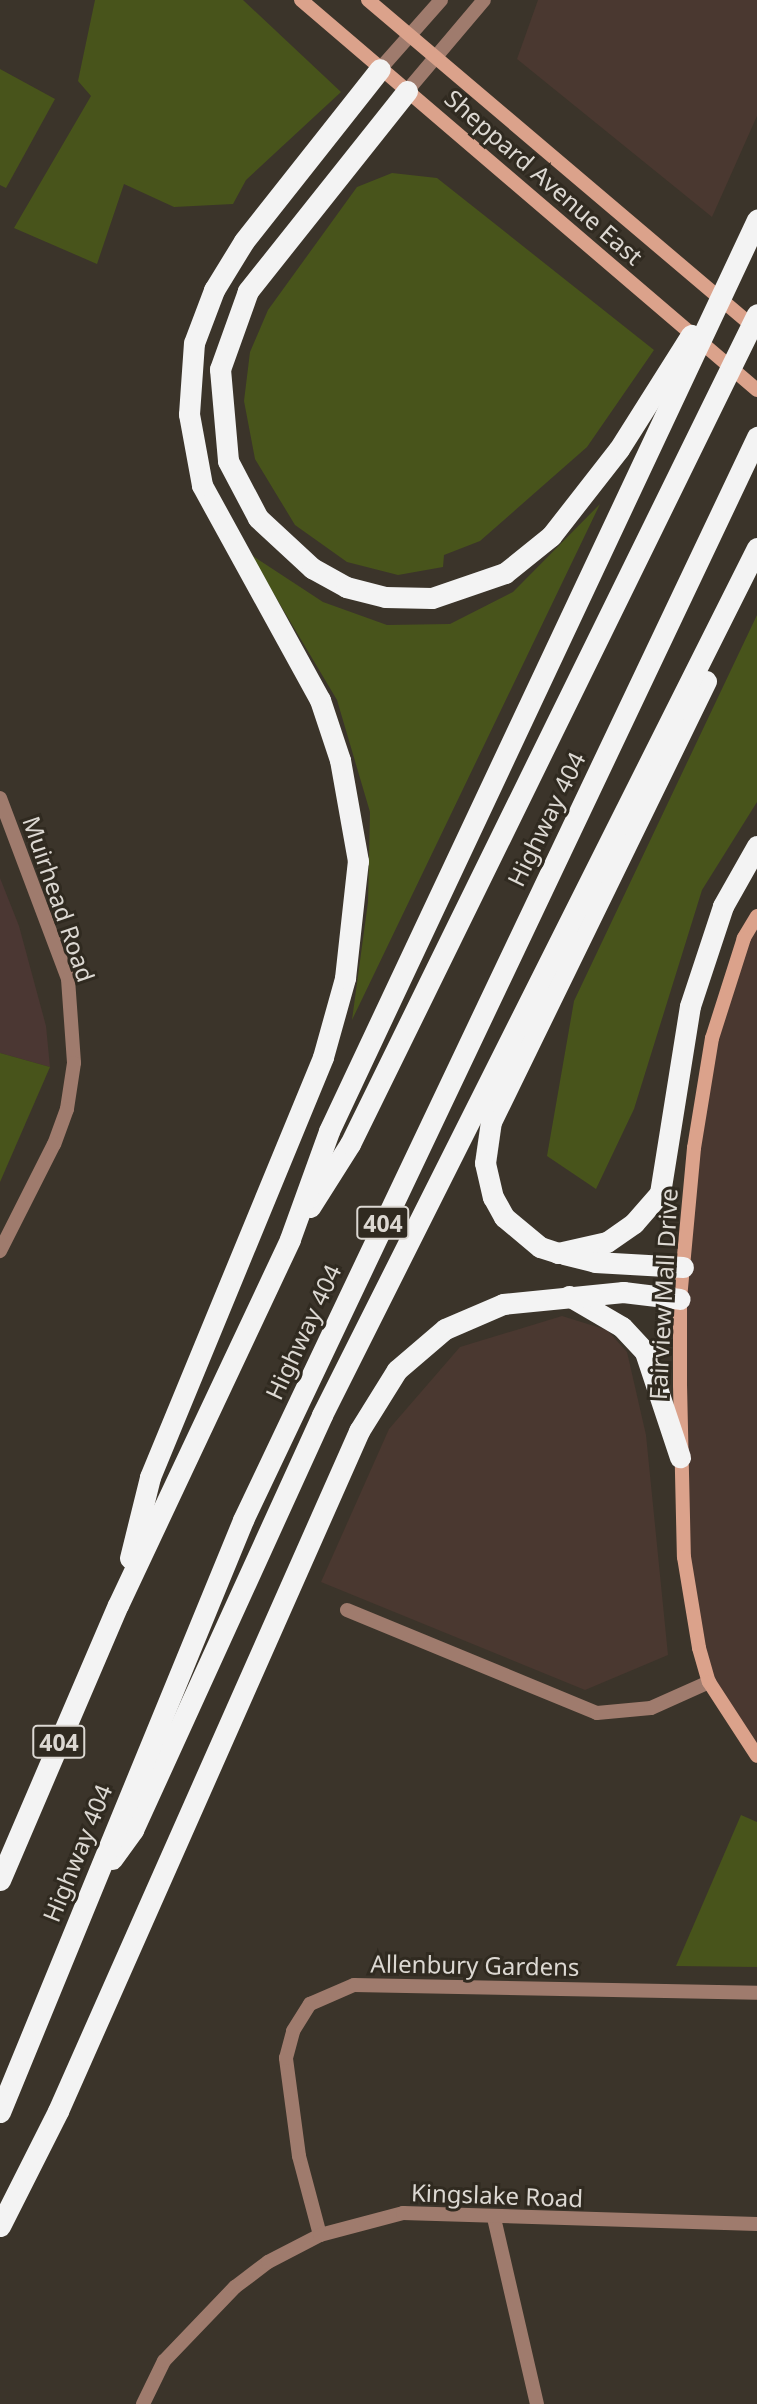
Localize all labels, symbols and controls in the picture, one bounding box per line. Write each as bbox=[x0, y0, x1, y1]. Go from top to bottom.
street label: Sheppard Avenue East bbox=[439, 83, 649, 271]
street label: Highway 404 bbox=[501, 747, 591, 891]
street label: Muirhead Road bbox=[17, 812, 101, 986]
street label: Fairview Mall Drive bbox=[643, 1188, 683, 1400]
road number: 404 bbox=[355, 1204, 411, 1242]
street label: Highway 404 bbox=[259, 1260, 347, 1404]
road number: 404 bbox=[31, 1722, 87, 1762]
street label: Highway 404 bbox=[36, 1780, 118, 1926]
street label: Allenbury Gardens bbox=[370, 1949, 580, 1981]
street label: Kingslake Road bbox=[411, 2178, 583, 2212]

